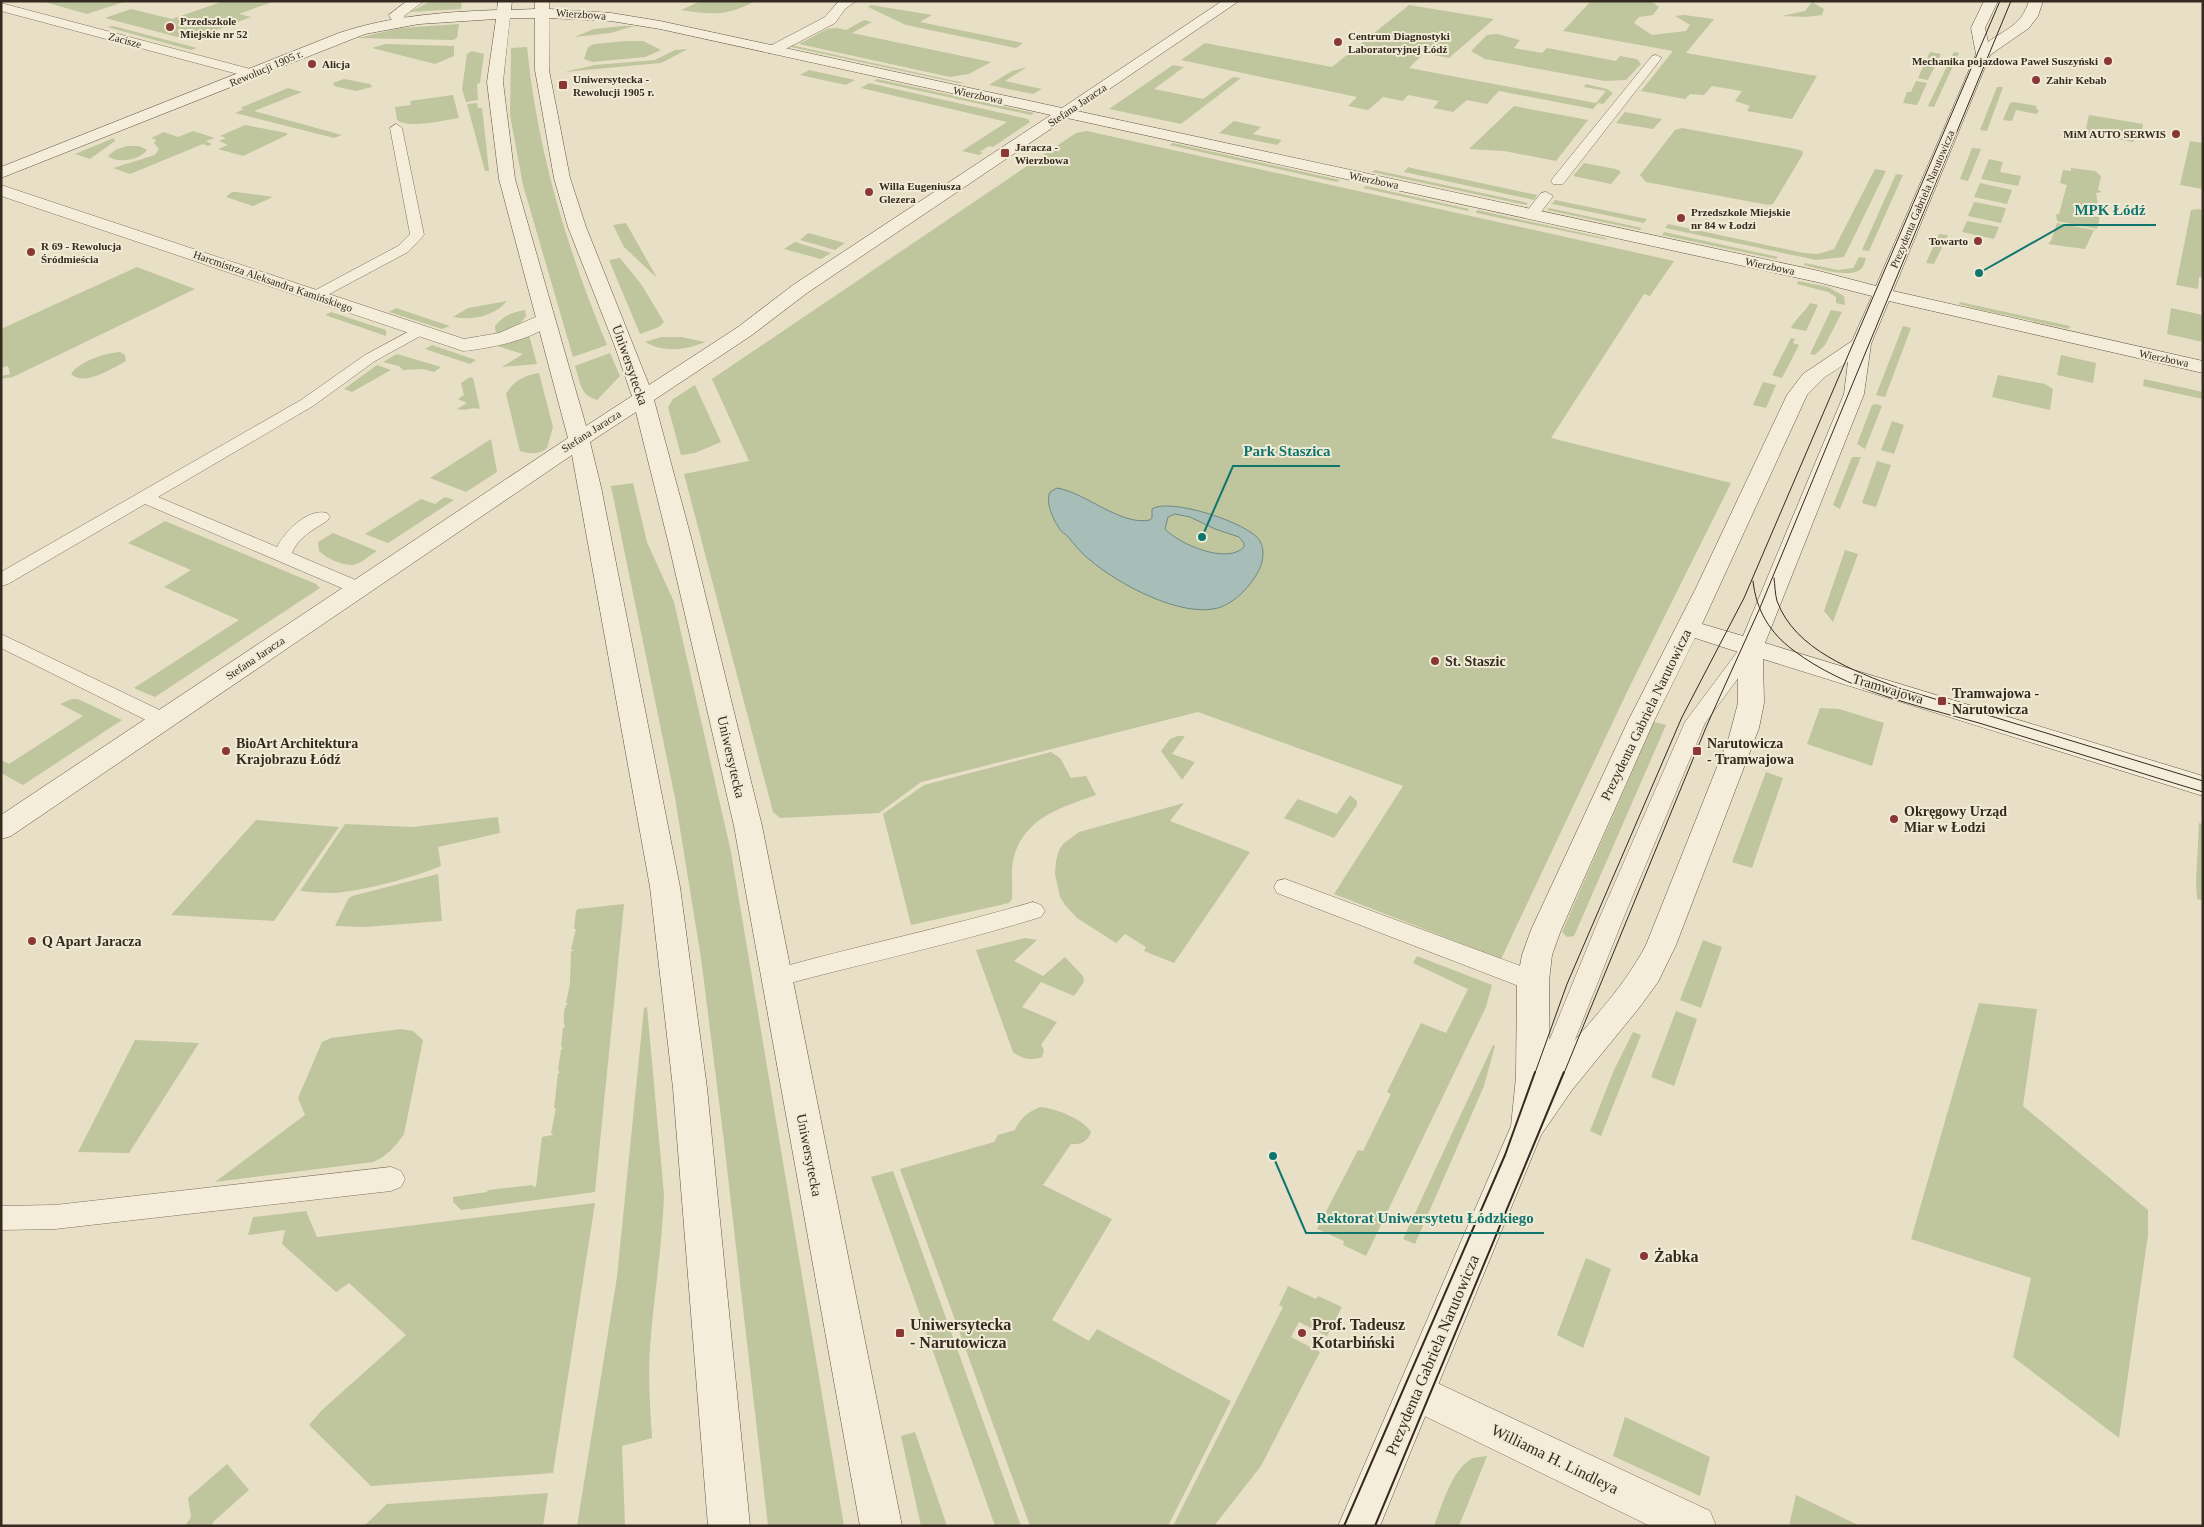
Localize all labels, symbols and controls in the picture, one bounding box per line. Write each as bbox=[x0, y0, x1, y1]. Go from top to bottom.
street label: Wierzbowa bbox=[556, 6, 607, 22]
place label: Przedszkole Miejskie nr 52 bbox=[180, 15, 248, 40]
marker: Przedszkole Miejskie nr 52 bbox=[164, 21, 176, 33]
street label: Zacisze bbox=[107, 30, 143, 50]
place label: Centrum Diagnostyki Laboratoryjnej Łódź bbox=[1348, 30, 1450, 55]
marker: Centrum Diagnostyki Laboratoryjnej Łódź bbox=[1332, 36, 1344, 48]
street label: Rewolucji 1905 r. bbox=[228, 47, 305, 89]
place label: Mechanika pojazdowa Paweł Suszyński bbox=[1912, 55, 2098, 67]
marker: Mechanika pojazdowa Paweł Suszyński bbox=[2102, 55, 2114, 67]
marker: Alicja bbox=[306, 58, 318, 70]
place label: Alicja bbox=[322, 58, 351, 70]
place label: Uniwersytecka - Rewolucji 1905 r. bbox=[573, 73, 654, 98]
marker: Zahir Kebab bbox=[2030, 74, 2042, 86]
place label: Zahir Kebab bbox=[2046, 74, 2107, 86]
marker: Uniwersytecka - Rewolucji 1905 r. bbox=[557, 79, 569, 91]
street label: Stefana Jaracza bbox=[1045, 81, 1109, 129]
street label: Wierzbowa bbox=[952, 84, 1004, 106]
street label: Prezydenta Gabriela Narutowicza bbox=[1887, 128, 1957, 270]
place label: MiM AUTO SERWIS bbox=[2063, 128, 2166, 140]
marker: MiM AUTO SERWIS bbox=[2170, 128, 2182, 140]
place label: Jaracza - Wierzbowa bbox=[1015, 141, 1069, 166]
marker: Jaracza - Wierzbowa bbox=[999, 147, 1011, 159]
street label: Wierzbowa bbox=[1348, 169, 1400, 191]
place label: Willa Eugeniusza Glezera bbox=[879, 180, 962, 205]
marker: Willa Eugeniusza Glezera bbox=[863, 186, 875, 198]
callout: MPK Łódź bbox=[2064, 195, 2156, 225]
text: MPK Łódź bbox=[2074, 202, 2146, 218]
place label: Przedszkole Miejskie nr 84 w Łodzi bbox=[1691, 206, 1790, 231]
marker: Przedszkole Miejskie nr 84 w Łodzi bbox=[1675, 212, 1687, 224]
place label: Towarto bbox=[1929, 235, 1968, 247]
marker: Towarto bbox=[1972, 235, 1984, 247]
place label: R 69 - Rewolucja Śródmieścia bbox=[41, 240, 122, 265]
marker: R 69 - Rewolucja Śródmieścia bbox=[25, 246, 37, 258]
street label: Harcmistrza Aleksandra Kamińskiego bbox=[192, 248, 355, 314]
street label: Wierzbowa bbox=[1744, 255, 1796, 277]
street label: Uniwersytecka bbox=[609, 323, 651, 408]
street label: Wierzbowa bbox=[2138, 347, 2190, 369]
street label: Stefana Jaracza bbox=[559, 407, 623, 455]
callout: Park Staszica bbox=[1233, 436, 1340, 466]
text: Park Staszica bbox=[1243, 443, 1331, 459]
street label: Prezydenta Gabriela Narutowicza bbox=[1598, 626, 1694, 803]
street label: Stefana Jaracza bbox=[223, 634, 287, 682]
place label: St. Staszic bbox=[1445, 654, 1506, 669]
marker: St. Staszic bbox=[1429, 655, 1441, 667]
street label: Tramwajowa bbox=[1851, 671, 1926, 707]
place label: Tramwajowa - Narutowicza bbox=[1952, 686, 2040, 717]
marker: Tramwajowa - Narutowicza bbox=[1936, 695, 1948, 707]
street label: Uniwersytecka bbox=[714, 714, 748, 800]
place label: BioArt Architektura Krajobrazu Łódź bbox=[236, 736, 358, 767]
place label: Narutowicza - Tramwajowa bbox=[1707, 736, 1794, 767]
marker: BioArt Architektura Krajobrazu Łódź bbox=[220, 745, 232, 757]
marker: Narutowicza - Tramwajowa bbox=[1691, 745, 1703, 757]
place label: Okręgowy Urząd Miar w Łodzi bbox=[1904, 804, 2007, 835]
marker: Okręgowy Urząd Miar w Łodzi bbox=[1888, 813, 1900, 825]
place label: Q Apart Jaracza bbox=[42, 934, 142, 949]
marker: Q Apart Jaracza bbox=[26, 935, 38, 947]
street label: Uniwersytecka bbox=[794, 1112, 825, 1198]
callout: Rektorat Uniwersytetu Łódzkiego bbox=[1306, 1203, 1544, 1233]
text: Rektorat Uniwersytetu Łódzkiego bbox=[1316, 1210, 1534, 1226]
place label: Żabka bbox=[1654, 1247, 1698, 1265]
marker: Żabka bbox=[1638, 1250, 1650, 1262]
street label: Prezydenta Gabriela Narutowicza bbox=[1382, 1252, 1483, 1458]
place label: Uniwersytecka - Narutowicza bbox=[910, 1316, 1011, 1351]
place label: Prof. Tadeusz Kotarbiński bbox=[1312, 1316, 1405, 1351]
marker: Uniwersytecka - Narutowicza bbox=[894, 1327, 906, 1339]
marker: Prof. Tadeusz Kotarbiński bbox=[1296, 1327, 1308, 1339]
street label: Williama H. Lindleya bbox=[1488, 1421, 1621, 1498]

